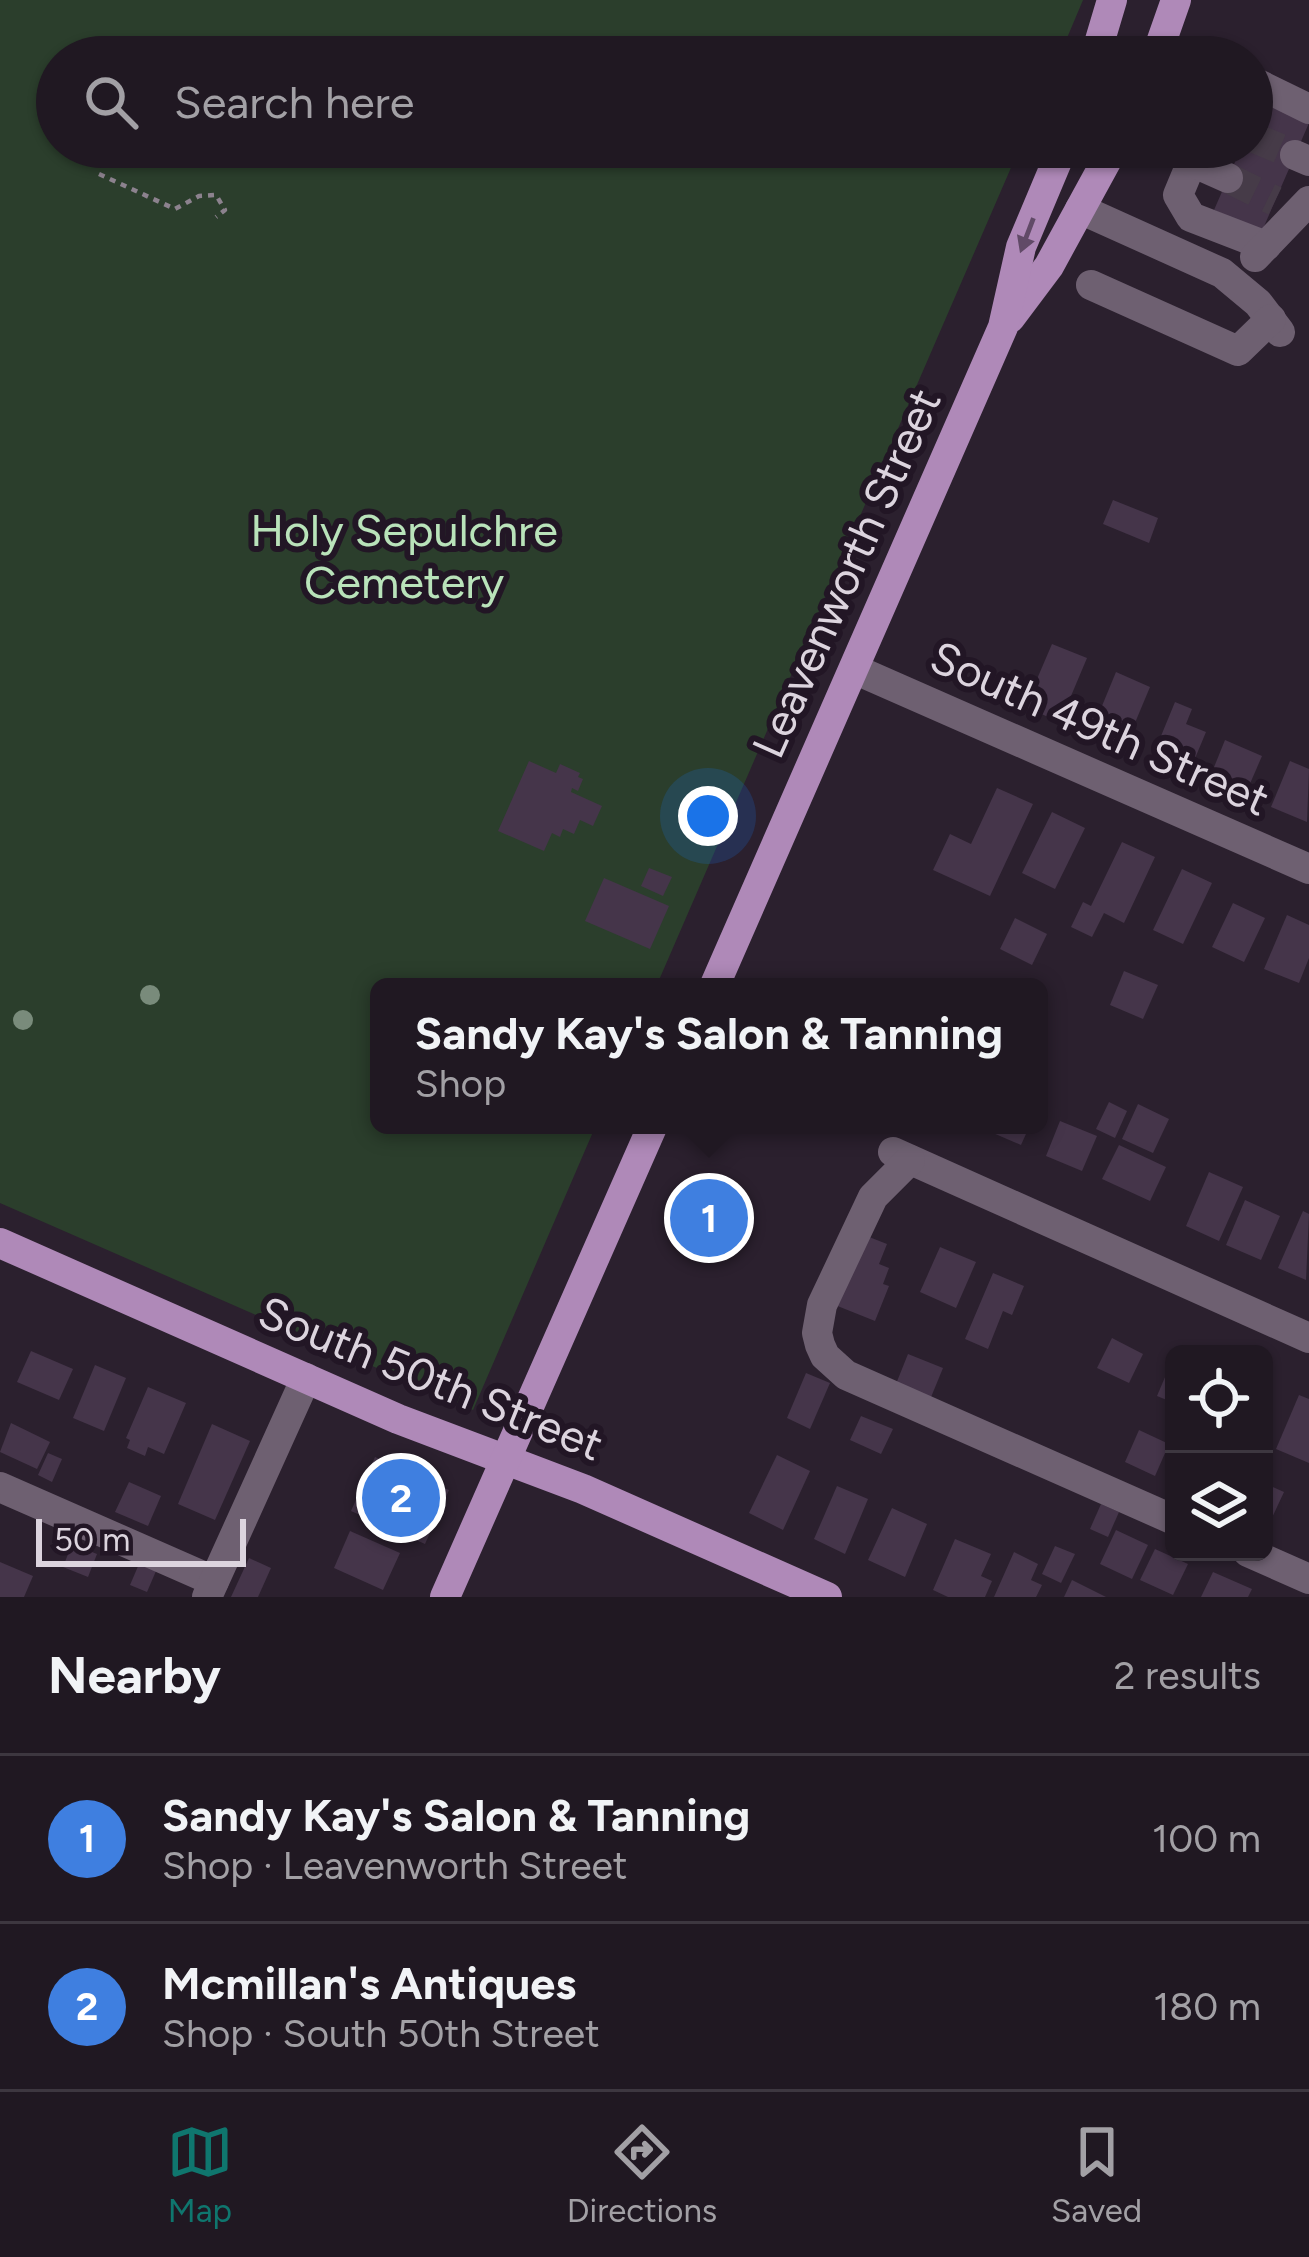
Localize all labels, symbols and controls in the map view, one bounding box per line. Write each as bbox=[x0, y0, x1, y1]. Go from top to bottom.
search box bbox=[36, 36, 1273, 168]
icon: search bbox=[78, 69, 144, 135]
text: Search here bbox=[174, 75, 414, 129]
one-way arrow bbox=[1017, 218, 1036, 254]
street label: Leavenworth Street bbox=[740, 380, 952, 766]
park label: Holy Sepulchre Cemetery bbox=[250, 503, 558, 609]
street label: South 49th Street bbox=[922, 629, 1278, 827]
your location bbox=[678, 786, 738, 846]
popup bbox=[370, 978, 1048, 1134]
text: Sandy Kay's Salon & Tanning bbox=[415, 1006, 1003, 1060]
text: Shop bbox=[415, 1060, 506, 1107]
pin: 1 bbox=[670, 1173, 748, 1263]
street label: South 50th Street bbox=[251, 1284, 611, 1472]
map controls bbox=[1165, 1345, 1273, 1561]
button: locate bbox=[1165, 1345, 1273, 1453]
pin: 2 bbox=[362, 1453, 440, 1543]
button: layers bbox=[1165, 1453, 1273, 1561]
scale bar bbox=[36, 1513, 246, 1566]
text: 50 m bbox=[54, 1520, 130, 1559]
text: Nearby bbox=[48, 1645, 221, 1706]
text: 2 results bbox=[1114, 1652, 1261, 1699]
text: Sandy Kay's Salon & Tanning bbox=[162, 1788, 750, 1842]
text: 1 bbox=[79, 1815, 95, 1862]
text: 100 m bbox=[1152, 1815, 1261, 1862]
text: Shop · Leavenworth Street bbox=[162, 1842, 628, 1889]
text: Mcmillan's Antiques bbox=[162, 1956, 576, 2010]
text: 2 bbox=[76, 1983, 98, 2030]
text: 180 m bbox=[1153, 1983, 1261, 2030]
text: Shop · South 50th Street bbox=[162, 2010, 600, 2057]
tab: Map bbox=[167, 2119, 233, 2230]
tab: Directions bbox=[567, 2119, 717, 2230]
tab: Saved bbox=[1051, 2119, 1142, 2230]

